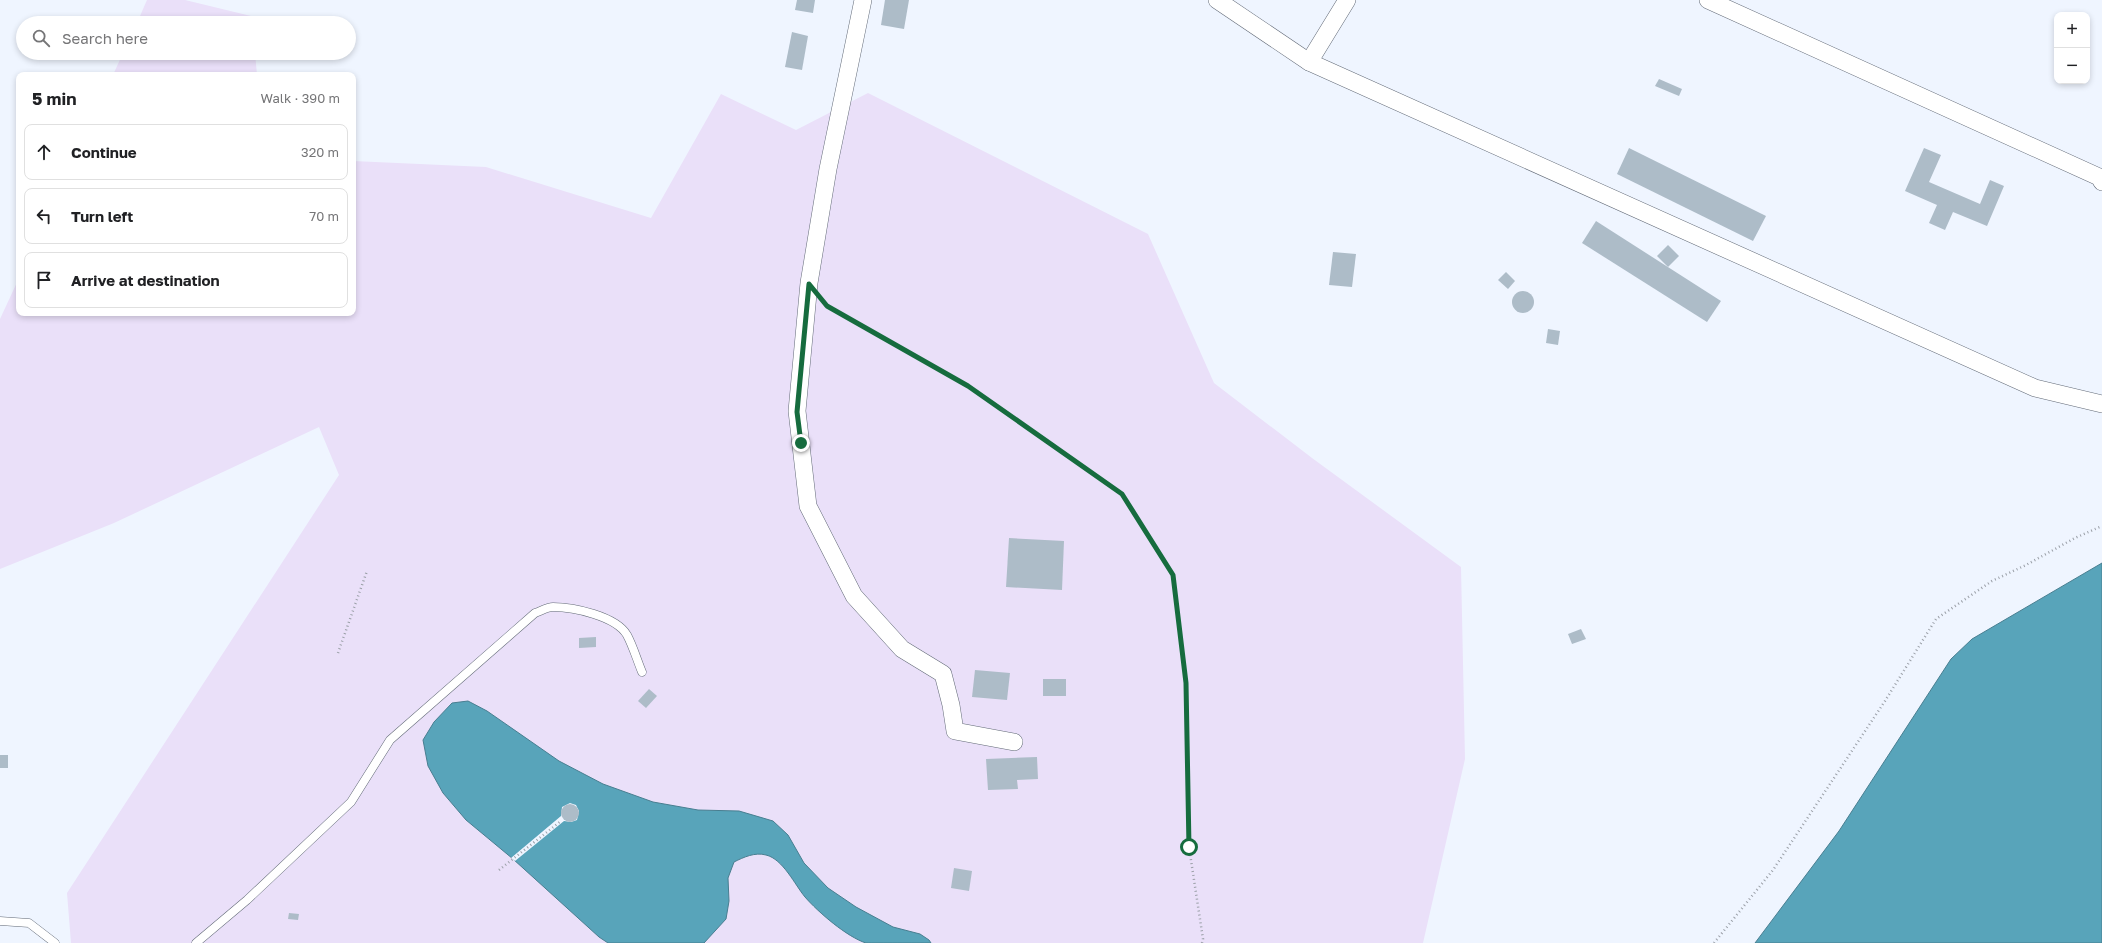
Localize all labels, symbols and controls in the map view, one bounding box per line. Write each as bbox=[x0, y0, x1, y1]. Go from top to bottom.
map controls bbox=[2054, 12, 2090, 84]
button: + bbox=[2054, 12, 2090, 48]
search box bbox=[16, 16, 356, 60]
icon: search bbox=[30, 27, 52, 49]
text: Search here bbox=[62, 29, 148, 47]
button: − bbox=[2054, 48, 2090, 84]
text: 5 min bbox=[32, 88, 76, 109]
text: Walk · 390 m bbox=[261, 90, 340, 106]
icon: ahead bbox=[33, 141, 55, 163]
text: Continue bbox=[71, 143, 137, 161]
text: 320 m bbox=[301, 144, 339, 160]
icon: left bbox=[33, 205, 55, 227]
text: Turn left bbox=[71, 207, 133, 225]
text: 70 m bbox=[309, 208, 339, 224]
icon: arrive bbox=[33, 269, 55, 291]
text: Arrive at destination bbox=[71, 271, 220, 289]
route end bbox=[792, 434, 810, 452]
route start bbox=[1180, 838, 1198, 856]

